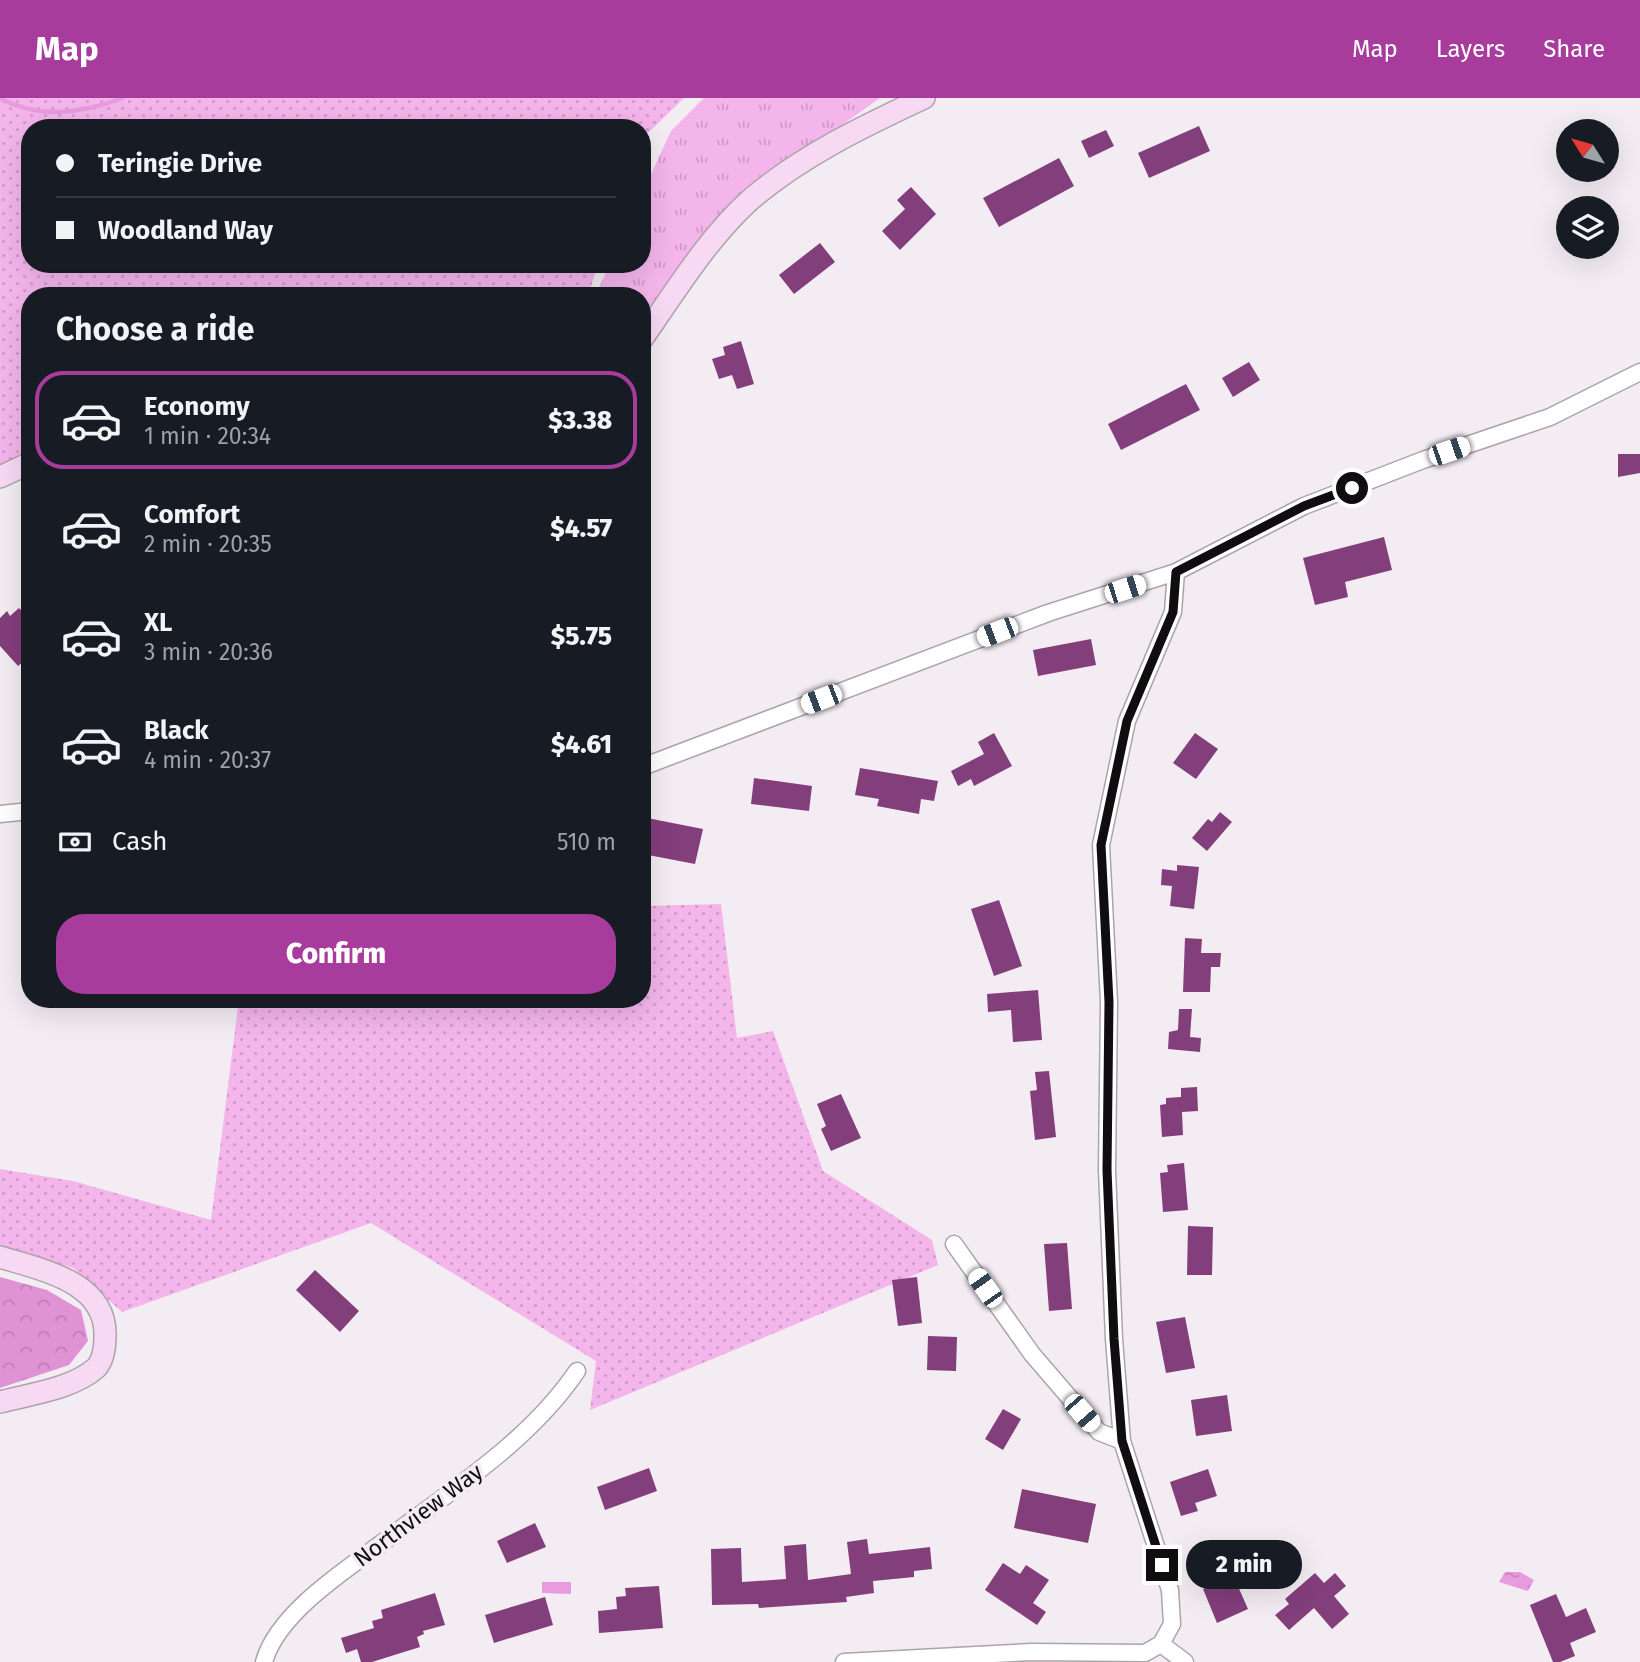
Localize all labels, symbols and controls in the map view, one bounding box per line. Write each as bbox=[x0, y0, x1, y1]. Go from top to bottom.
text: Map bbox=[35, 29, 99, 69]
text: Map bbox=[1352, 35, 1398, 63]
text: Layers bbox=[1436, 35, 1505, 63]
text: Share bbox=[1543, 35, 1605, 63]
north arrow bbox=[1556, 119, 1619, 182]
map controls bbox=[1556, 119, 1619, 259]
text: Teringie Drive bbox=[98, 148, 262, 179]
button: layers bbox=[1556, 196, 1619, 259]
text: Woodland Way bbox=[98, 215, 273, 246]
text: Choose a ride bbox=[56, 310, 254, 348]
icon: car bbox=[60, 389, 123, 452]
text: Economy bbox=[144, 391, 250, 422]
text: $3.38 bbox=[548, 405, 612, 436]
text: 1 min · 20:34 bbox=[144, 422, 271, 450]
car bbox=[1426, 434, 1473, 468]
route start bbox=[1336, 472, 1368, 504]
icon: car bbox=[60, 497, 123, 560]
text: Comfort bbox=[144, 499, 240, 530]
text: $4.57 bbox=[550, 513, 612, 544]
text: 2 min · 20:35 bbox=[144, 530, 272, 558]
car bbox=[1102, 573, 1149, 605]
icon: car bbox=[60, 605, 123, 668]
text: XL bbox=[144, 607, 172, 638]
car bbox=[974, 615, 1021, 649]
text: $5.75 bbox=[551, 621, 612, 652]
text: 3 min · 20:36 bbox=[144, 638, 273, 666]
car bbox=[798, 682, 845, 716]
icon: car bbox=[60, 713, 123, 776]
text: Black bbox=[144, 715, 209, 746]
text: $4.61 bbox=[551, 729, 612, 760]
text: 4 min · 20:37 bbox=[144, 746, 271, 774]
icon: cash bbox=[56, 823, 94, 861]
text: Cash bbox=[112, 826, 168, 857]
text: 510 m bbox=[557, 828, 616, 856]
button: Confirm bbox=[56, 914, 616, 994]
car bbox=[965, 1265, 1006, 1311]
car bbox=[1061, 1390, 1104, 1436]
street label: Northview Way bbox=[348, 1457, 489, 1573]
callout: 2 min bbox=[1186, 1540, 1302, 1590]
route end bbox=[1146, 1549, 1178, 1581]
text: 2 min bbox=[1216, 1550, 1272, 1578]

